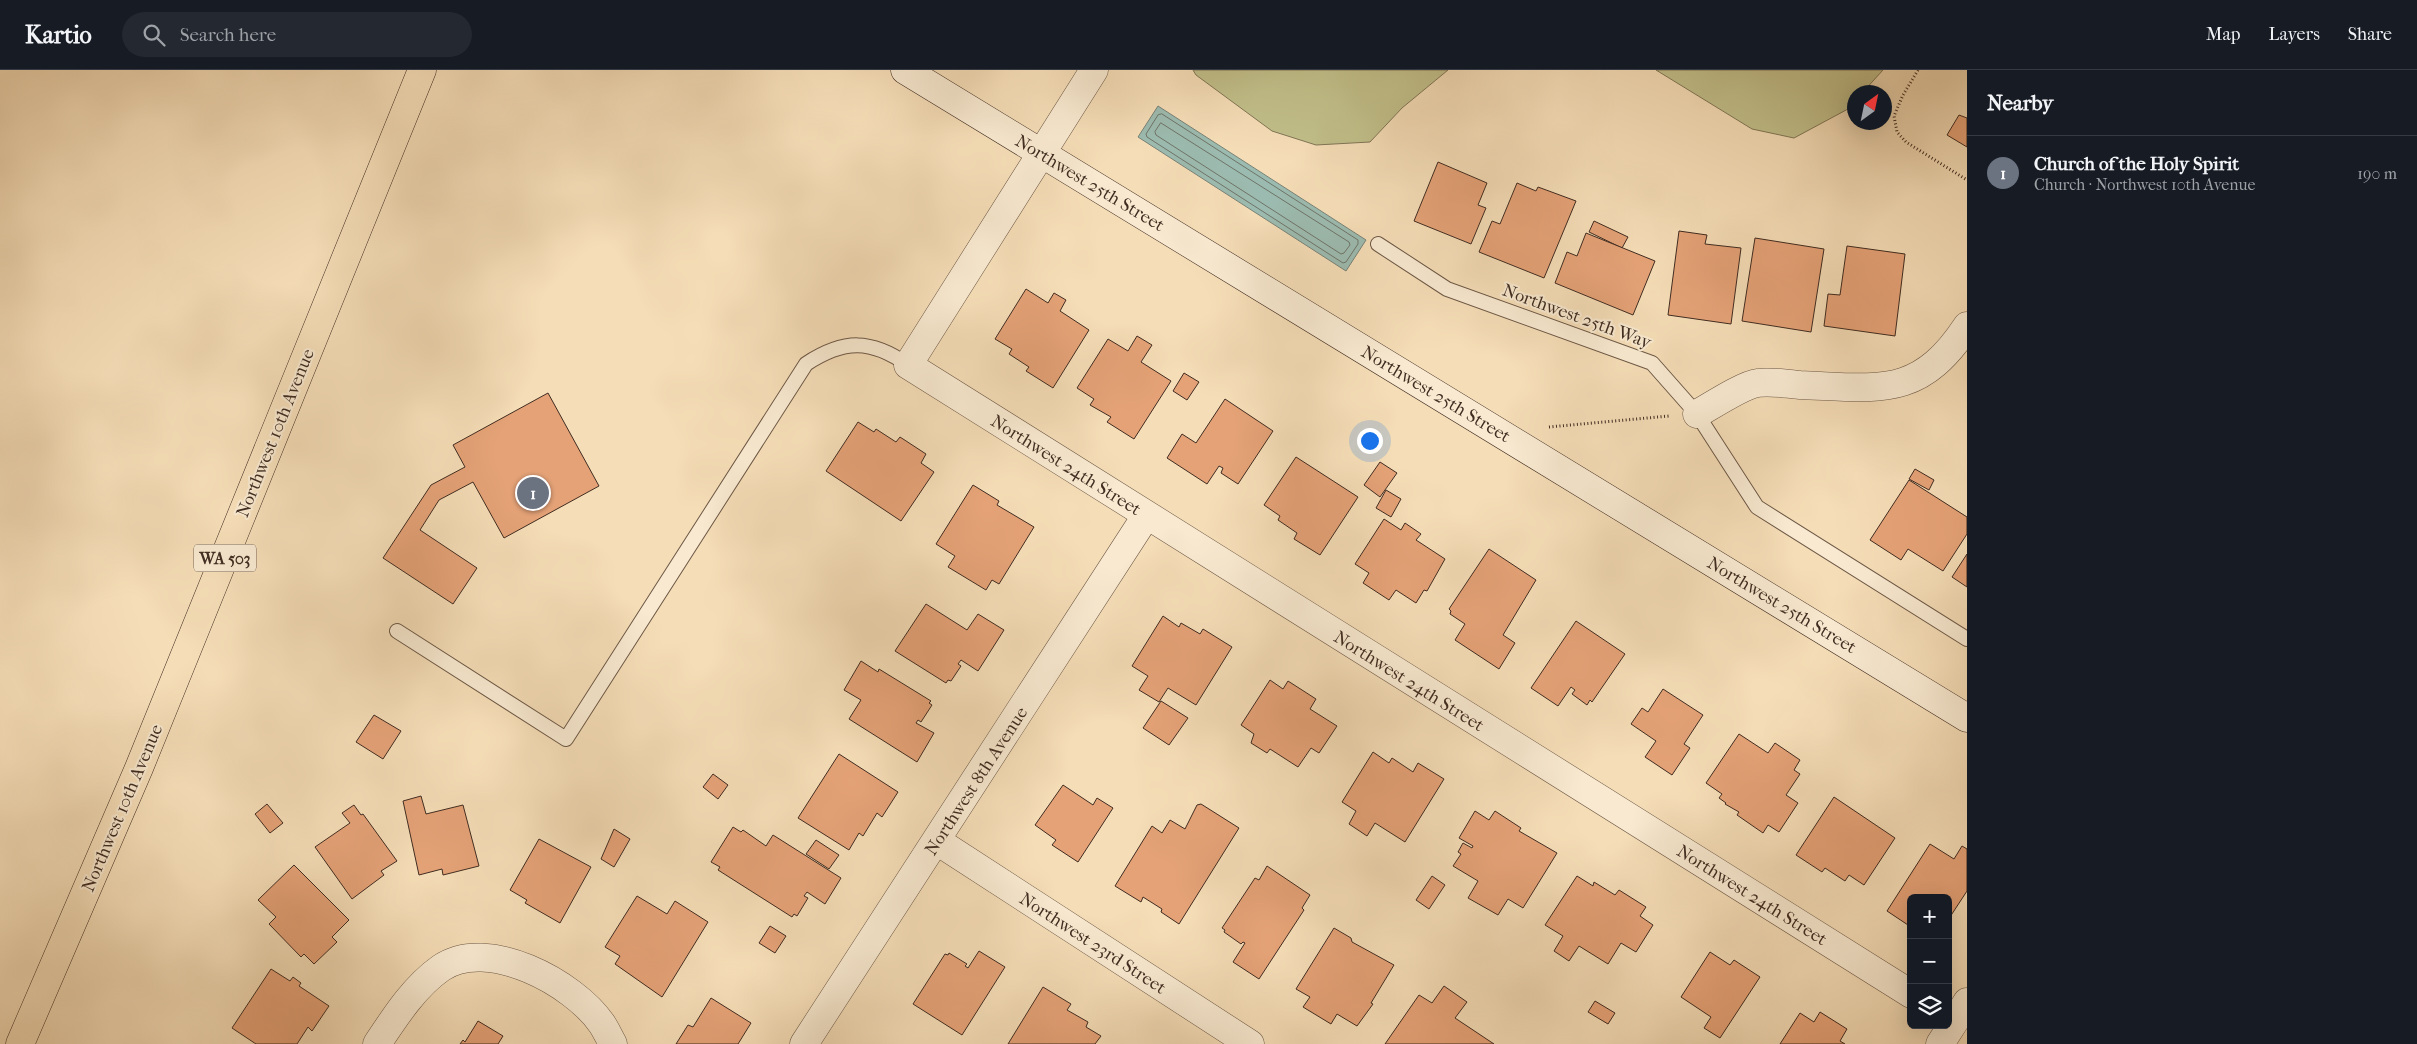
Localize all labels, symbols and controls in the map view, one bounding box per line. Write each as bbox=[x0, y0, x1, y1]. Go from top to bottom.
search box bbox=[122, 12, 472, 57]
text: Kartio bbox=[25, 21, 92, 49]
icon: search bbox=[140, 21, 168, 49]
text: Search here bbox=[180, 24, 276, 46]
text: Map bbox=[2206, 24, 2240, 45]
text: Layers bbox=[2268, 24, 2320, 45]
text: Share bbox=[2348, 24, 2392, 45]
north arrow bbox=[1847, 85, 1892, 130]
text: Nearby bbox=[1987, 91, 2053, 115]
street label: Northwest 25th Street bbox=[1011, 131, 1169, 237]
text: Church of the Holy Spirit bbox=[2034, 153, 2239, 175]
text: 1 bbox=[2000, 164, 2006, 183]
text: 190 m bbox=[2357, 164, 2397, 183]
text: Church · Northwest 10th Avenue bbox=[2034, 175, 2255, 194]
street label: Northwest 25th Way bbox=[1500, 280, 1655, 354]
street label: Northwest 25th Street bbox=[1357, 342, 1515, 448]
street label: Northwest 10th Avenue bbox=[232, 346, 319, 521]
street label: Northwest 24th Street bbox=[987, 411, 1145, 520]
your location bbox=[1357, 428, 1383, 454]
pin: 1 bbox=[517, 474, 549, 512]
road number: WA 503 bbox=[194, 544, 256, 572]
street label: Northwest 25th Street bbox=[1703, 553, 1861, 659]
street label: Northwest 24th Street bbox=[1330, 627, 1488, 736]
street label: Northwest 8th Avenue bbox=[921, 703, 1032, 859]
street label: Northwest 10th Avenue bbox=[78, 721, 167, 895]
street label: Northwest 24th Street bbox=[1673, 841, 1831, 950]
street label: Northwest 23rd Street bbox=[1016, 888, 1170, 999]
map controls bbox=[1907, 894, 1952, 1029]
button: + bbox=[1907, 894, 1952, 939]
button: − bbox=[1907, 939, 1952, 984]
button: layers bbox=[1907, 984, 1952, 1029]

